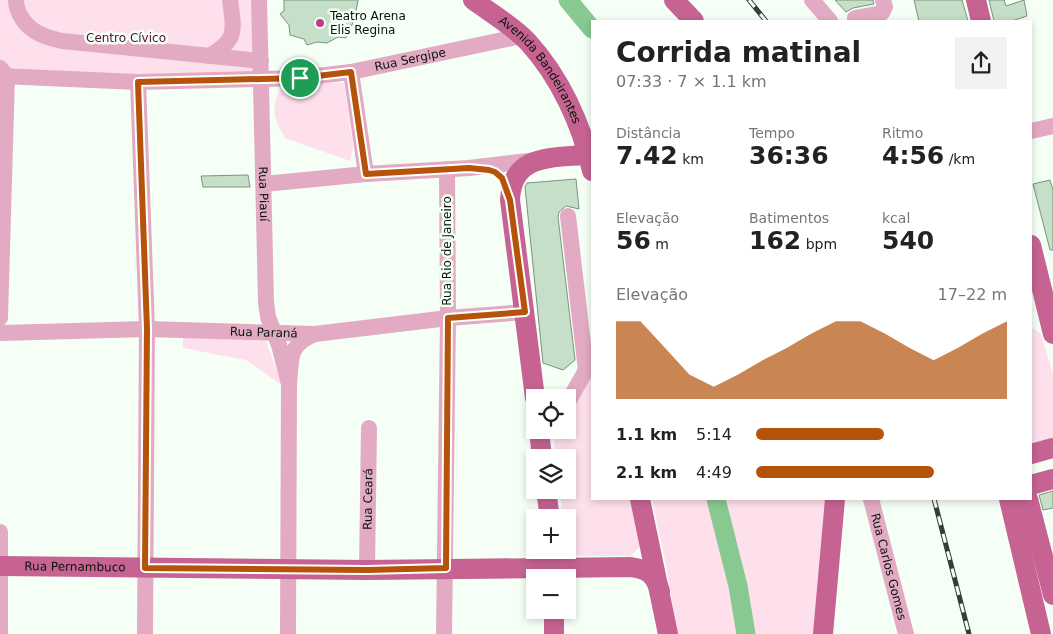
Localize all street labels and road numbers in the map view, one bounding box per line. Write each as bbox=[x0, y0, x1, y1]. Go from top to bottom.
street label: Avenida Bandeirantes bbox=[496, 13, 584, 126]
street label: Rua Sergipe bbox=[373, 45, 447, 74]
street label: Rua Piauí bbox=[256, 166, 271, 222]
street label: Rua Rio de Janeiro bbox=[440, 196, 454, 306]
street label: Rua Paraná bbox=[230, 324, 298, 340]
street label: Rua Ceará bbox=[361, 468, 375, 530]
street label: Rua Carlos Gomes bbox=[868, 512, 909, 622]
street label: Rua Pernambuco bbox=[24, 559, 126, 574]

